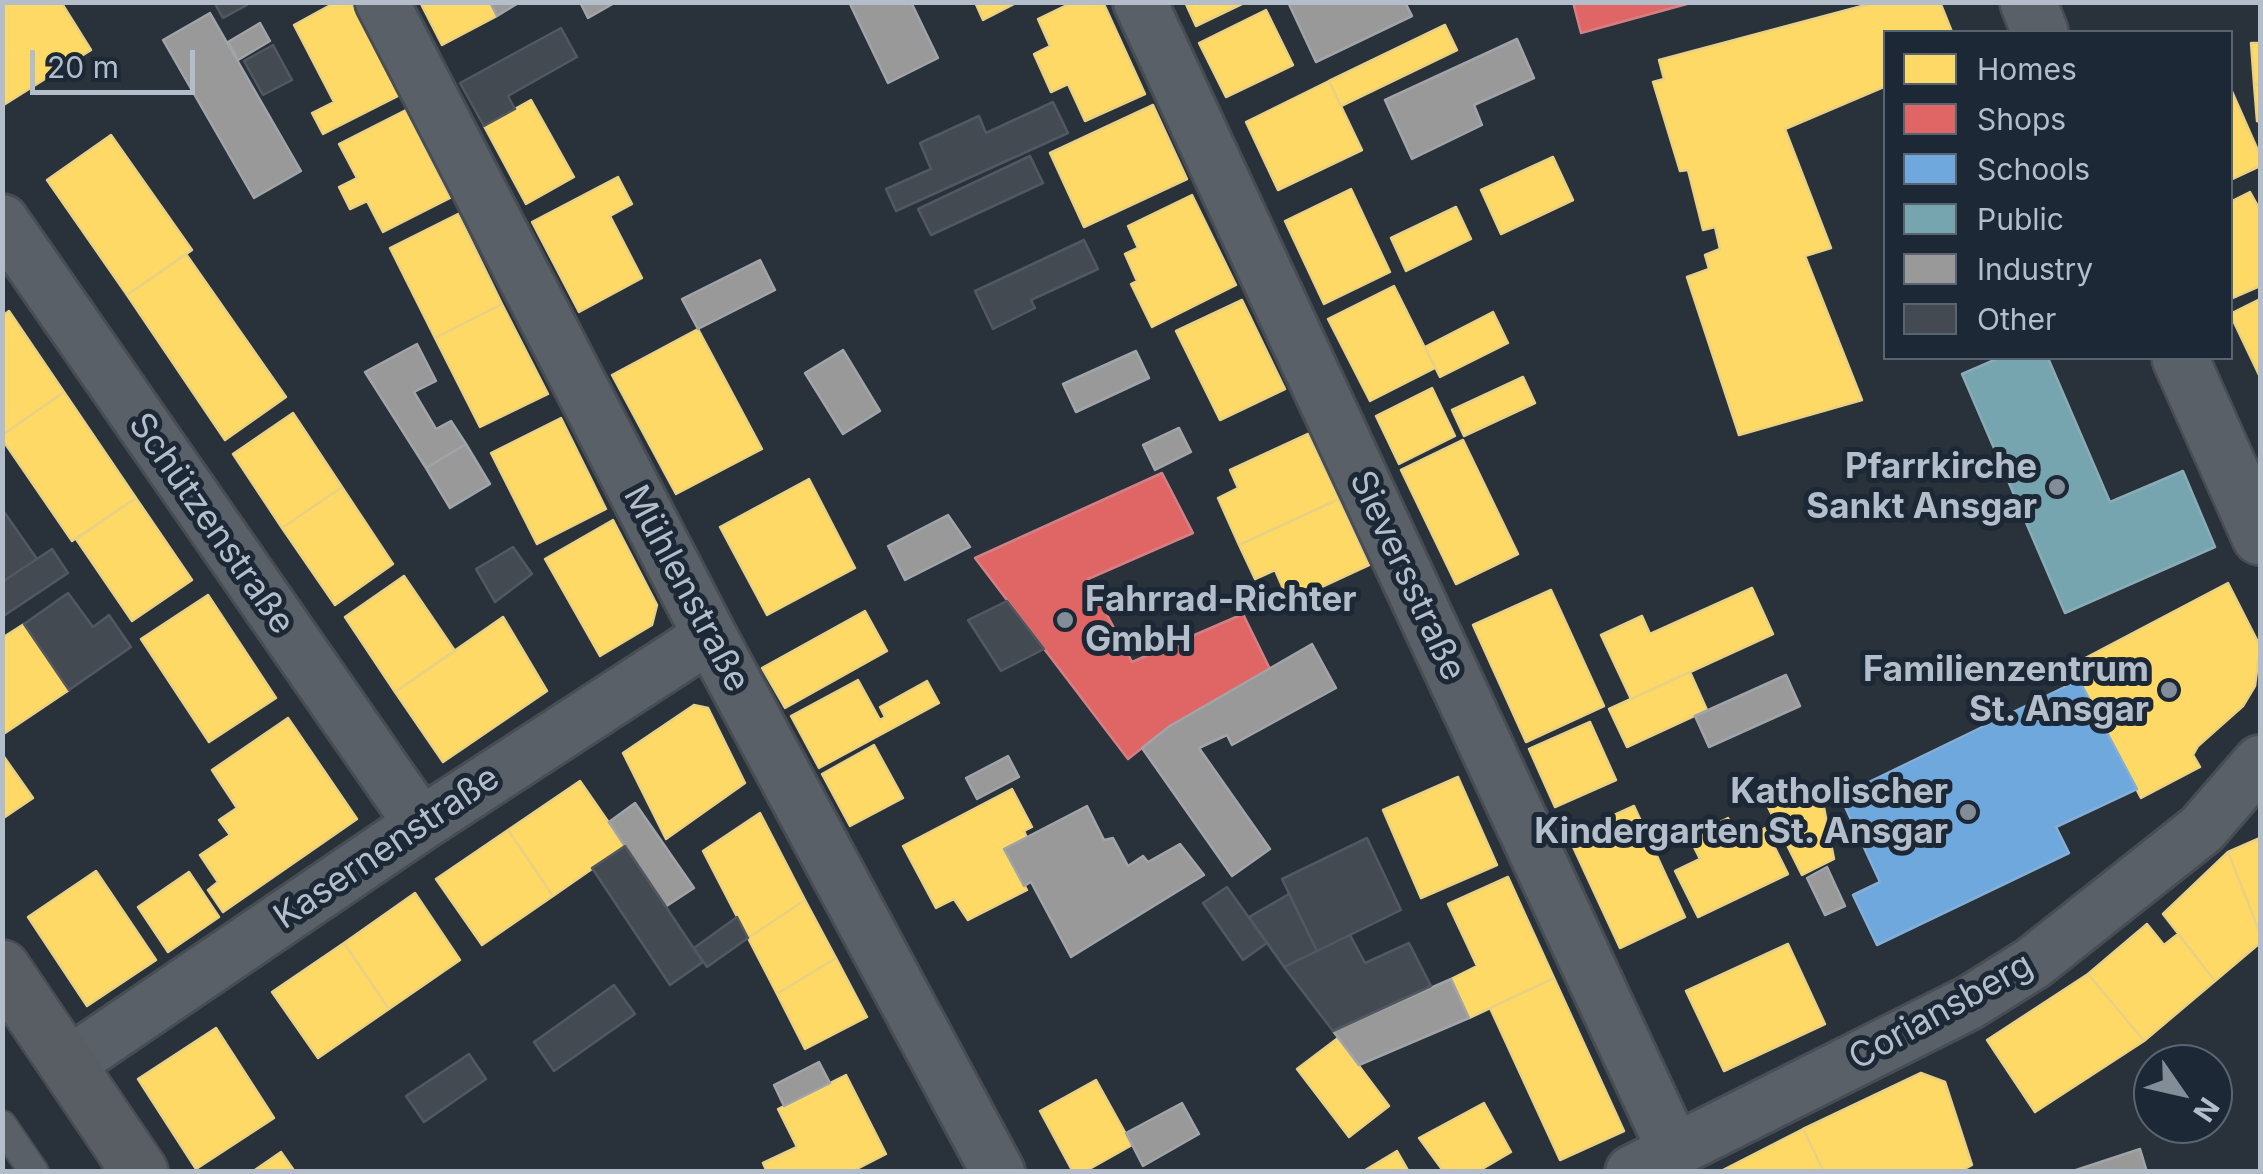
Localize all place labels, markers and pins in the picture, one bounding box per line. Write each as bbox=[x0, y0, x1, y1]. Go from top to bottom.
place label: Pfarrkirche Sankt Ansgar bbox=[1806, 446, 2037, 528]
marker: Pfarrkirche Sankt Ansgar bbox=[2046, 476, 2068, 498]
place label: Fahrrad-Richter GmbH bbox=[1085, 579, 1357, 661]
marker: Fahrrad-Richter GmbH bbox=[1054, 609, 1076, 631]
place label: Familienzentrum St. Ansgar bbox=[1863, 649, 2149, 731]
marker: Familienzentrum St. Ansgar bbox=[2158, 679, 2180, 701]
place label: Katholischer Kindergarten St. Ansgar bbox=[1534, 771, 1948, 853]
marker: Katholischer Kindergarten St. Ansgar bbox=[1957, 801, 1979, 823]

